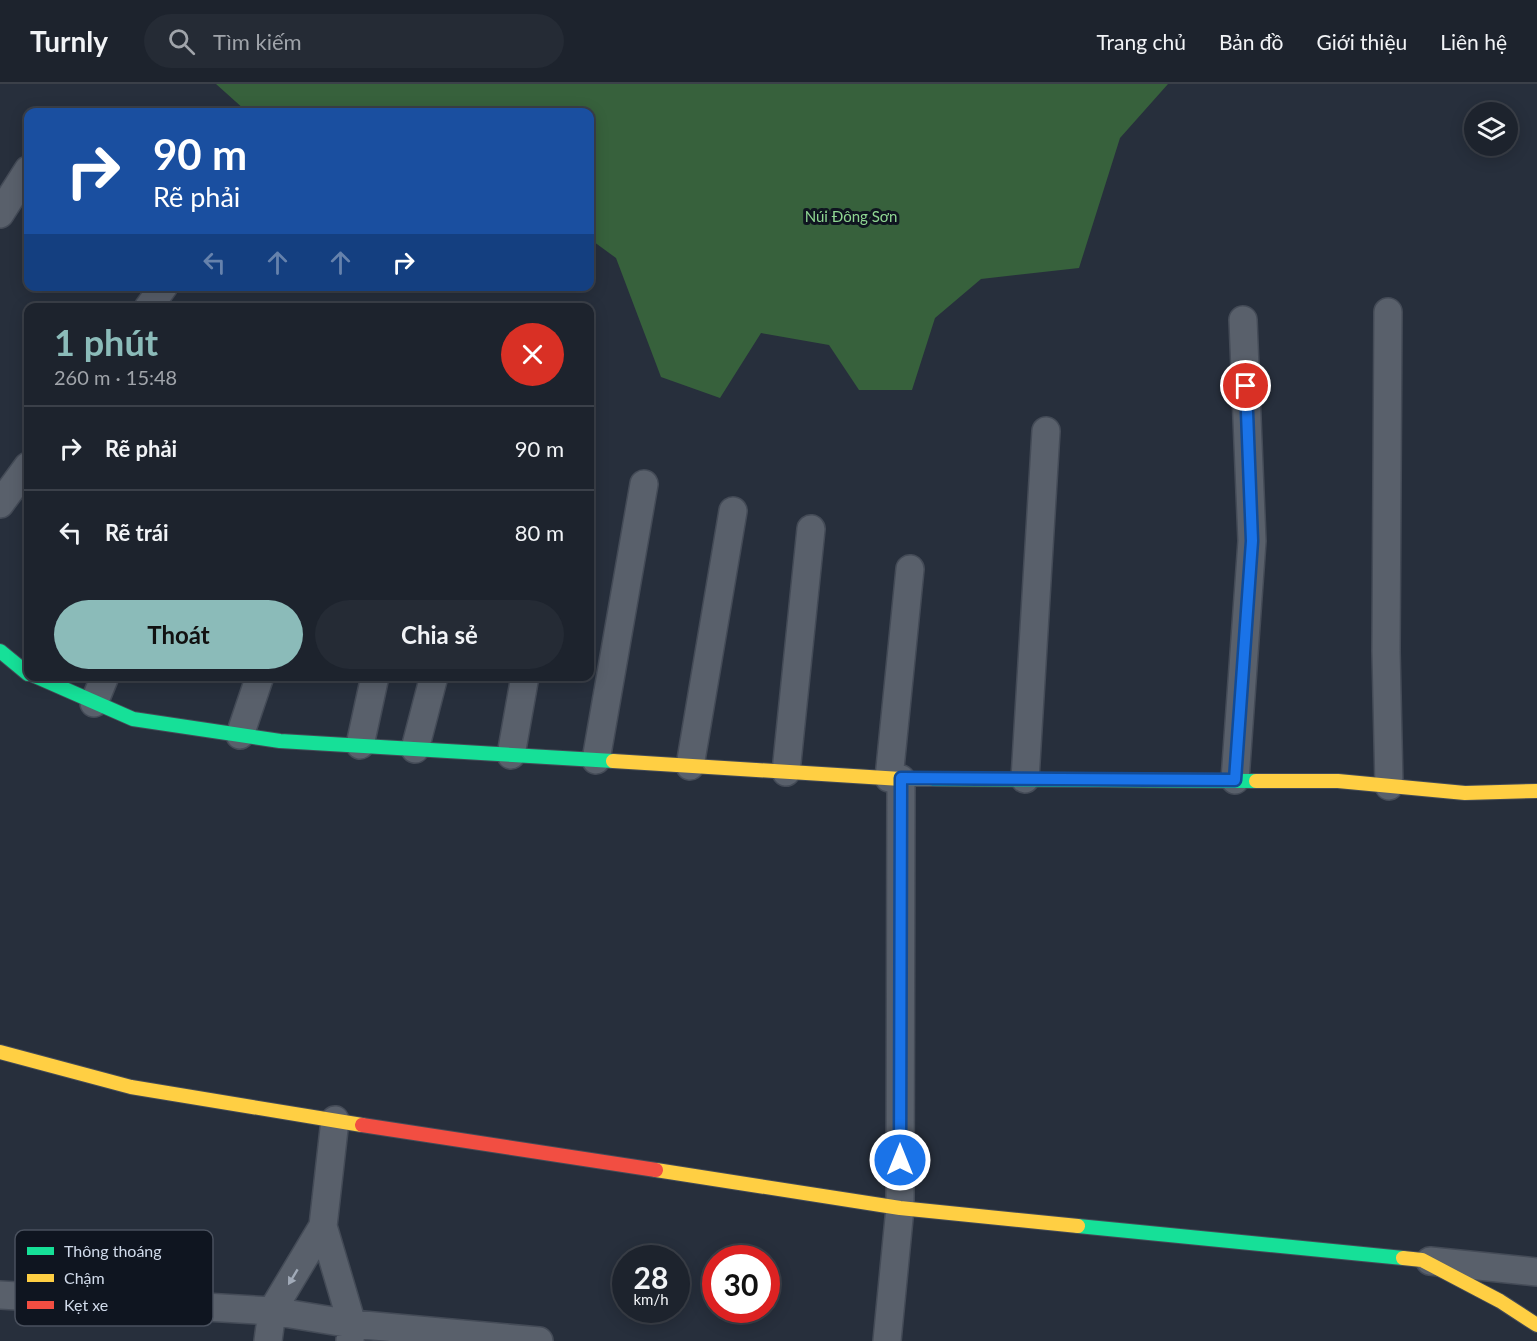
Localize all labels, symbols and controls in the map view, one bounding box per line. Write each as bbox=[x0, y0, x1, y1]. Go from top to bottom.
search box bbox=[144, 14, 564, 68]
text: Turnly bbox=[30, 24, 108, 58]
icon: search bbox=[165, 25, 198, 58]
text: Tìm kiếm bbox=[213, 28, 302, 55]
text: Trang chủ bbox=[1096, 29, 1186, 54]
text: Bản đồ bbox=[1219, 29, 1284, 54]
text: Giới thiệu bbox=[1317, 29, 1407, 54]
text: Liên hệ bbox=[1440, 29, 1507, 54]
map controls bbox=[1464, 102, 1518, 156]
button: layers bbox=[1464, 102, 1518, 156]
text: 90 m bbox=[153, 129, 247, 179]
icon: right bbox=[54, 132, 132, 210]
text: Rẽ phải bbox=[153, 180, 240, 213]
park label: Núi Đông Sơn bbox=[805, 207, 897, 225]
icon: left bbox=[198, 246, 231, 279]
icon: ahead bbox=[261, 246, 294, 279]
icon: ahead bbox=[324, 246, 357, 279]
icon: right bbox=[387, 246, 420, 279]
text: 1 phút bbox=[54, 320, 158, 364]
button: close bbox=[501, 323, 564, 386]
pin bbox=[1220, 360, 1271, 411]
text: 260 m · 15:48 bbox=[54, 365, 177, 389]
icon: arrive bbox=[1229, 369, 1262, 402]
icon: right bbox=[54, 432, 87, 465]
text: Rẽ phải bbox=[105, 435, 177, 462]
text: 90 m bbox=[515, 435, 564, 462]
icon: left bbox=[54, 516, 87, 549]
text: Rẽ trái bbox=[105, 519, 169, 546]
text: 80 m bbox=[515, 519, 564, 546]
button: Thoát bbox=[54, 600, 303, 669]
button: Chia sẻ bbox=[315, 600, 564, 669]
position arrow bbox=[868, 1128, 932, 1192]
legend bbox=[15, 1230, 213, 1326]
text: Thông thoáng bbox=[64, 1241, 162, 1260]
speed limit sign: 30 bbox=[702, 1245, 780, 1323]
text: 28 bbox=[634, 1259, 668, 1295]
text: Chậm bbox=[64, 1268, 105, 1287]
one-way arrow bbox=[288, 1269, 298, 1286]
text: km/h bbox=[633, 1290, 669, 1308]
text: Kẹt xe bbox=[64, 1295, 108, 1314]

